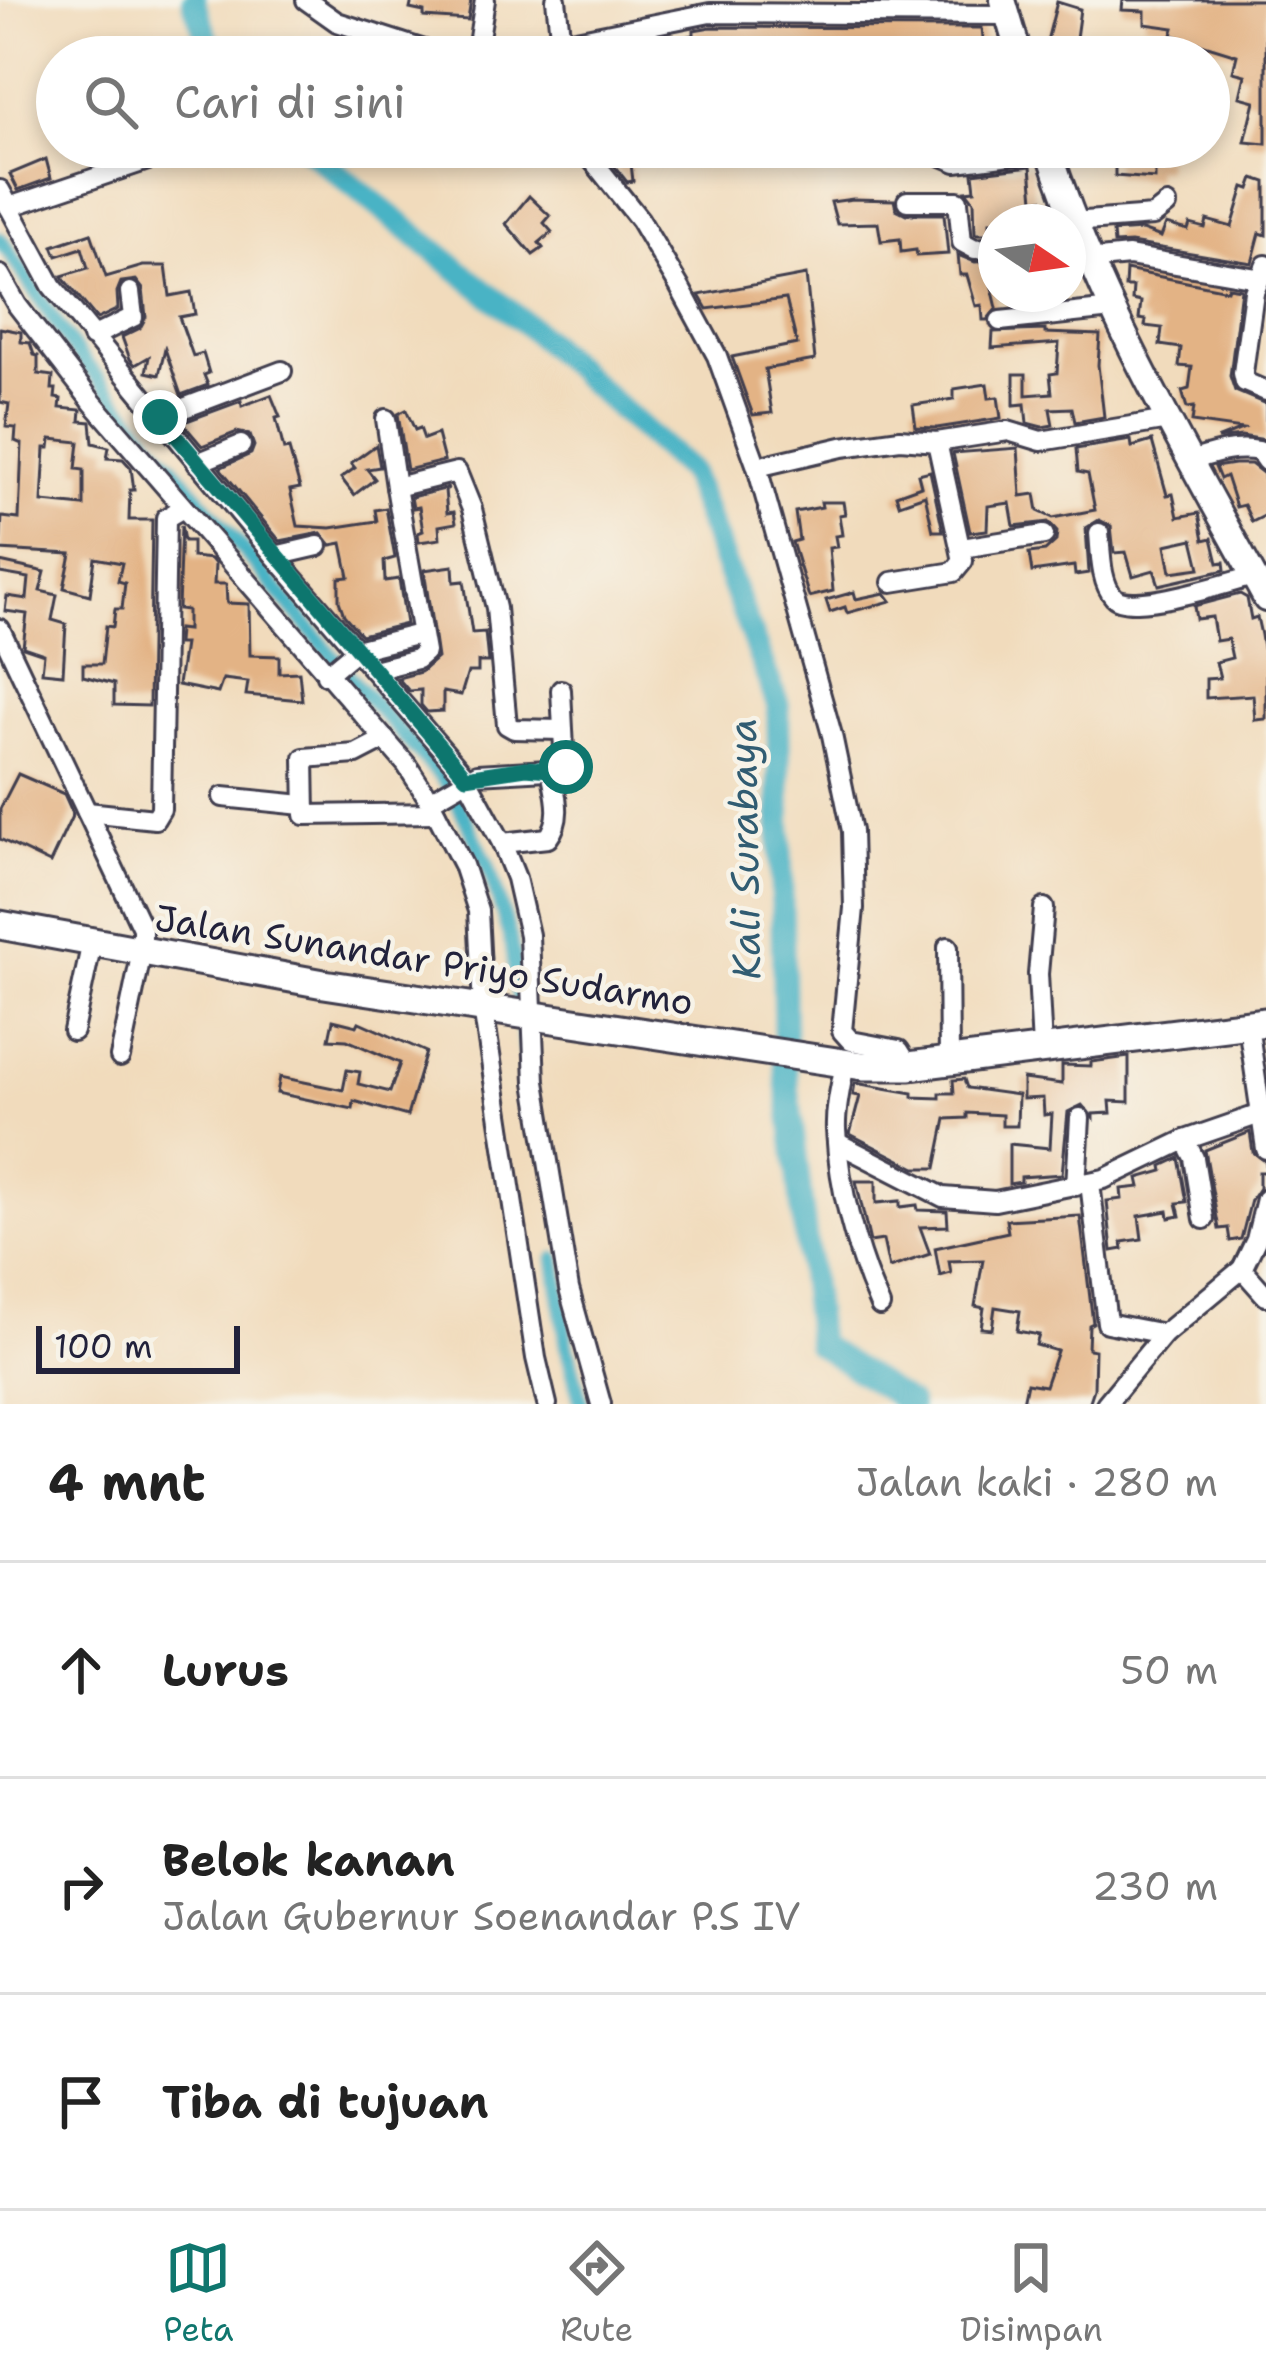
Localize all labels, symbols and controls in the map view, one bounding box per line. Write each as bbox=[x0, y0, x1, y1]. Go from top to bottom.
search box bbox=[36, 36, 1230, 168]
icon: search bbox=[78, 69, 144, 135]
text: Cari di sini bbox=[174, 72, 406, 132]
north arrow bbox=[978, 204, 1086, 312]
route end bbox=[133, 390, 187, 444]
water label: Kali Surabaya bbox=[716, 718, 772, 980]
route start bbox=[539, 740, 593, 794]
street label: Jalan Sunandar Priyo Sudarmo bbox=[151, 893, 697, 1027]
scale bar bbox=[36, 1320, 240, 1373]
text: 100 m bbox=[54, 1324, 153, 1369]
text: 4 mnt bbox=[48, 1448, 206, 1516]
text: Jalan kaki · 280 m bbox=[855, 1456, 1218, 1508]
icon: ahead bbox=[48, 1637, 114, 1703]
text: Lurus bbox=[162, 1640, 289, 1700]
text: 50 m bbox=[1120, 1644, 1218, 1696]
text: Belok kanan bbox=[162, 1830, 455, 1890]
icon: right bbox=[48, 1853, 114, 1919]
text: 230 m bbox=[1092, 1860, 1218, 1912]
text: Jalan Gubernur Soenandar P.S IV bbox=[162, 1890, 800, 1942]
icon: arrive bbox=[48, 2069, 114, 2135]
text: Tiba di tujuan bbox=[162, 2072, 489, 2132]
tab: Peta bbox=[163, 2235, 234, 2352]
tab: Rute bbox=[560, 2235, 633, 2352]
tab: Disimpan bbox=[960, 2235, 1103, 2352]

